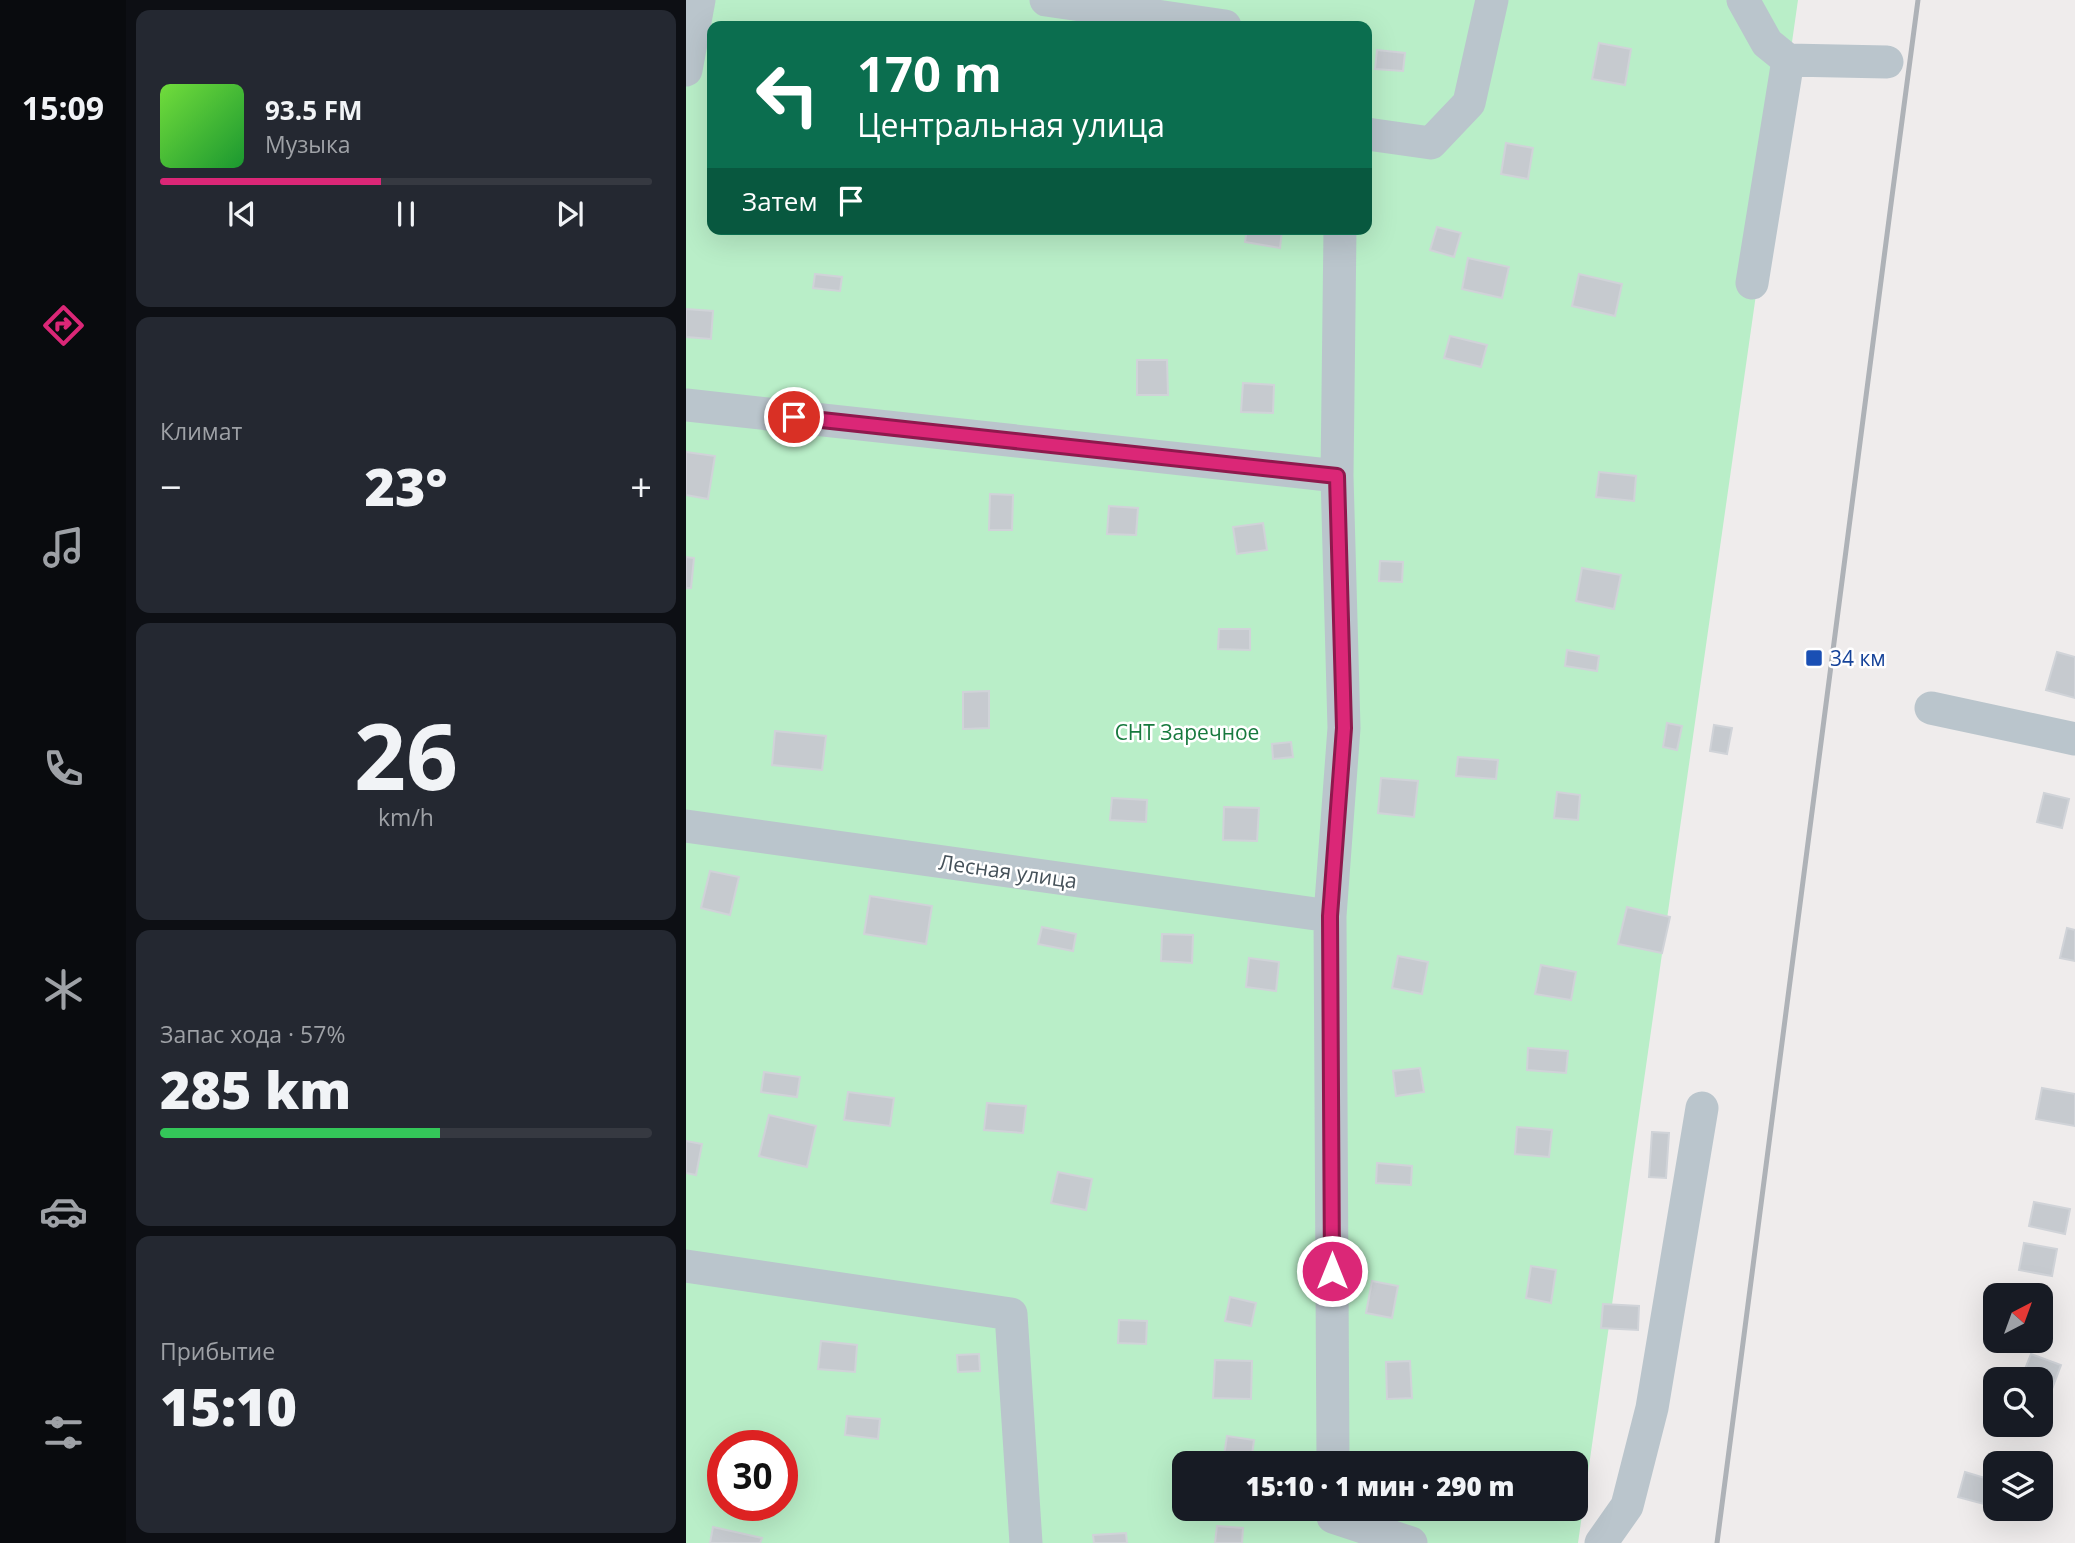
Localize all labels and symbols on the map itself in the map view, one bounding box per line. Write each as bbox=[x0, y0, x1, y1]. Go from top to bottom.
pin bbox=[764, 387, 824, 447]
place label: 34 км bbox=[1830, 644, 1886, 672]
marker: 34 км bbox=[1804, 648, 1824, 668]
park label: СНТ Заречное bbox=[1115, 718, 1259, 746]
street label: Лесная улица bbox=[937, 847, 1079, 895]
position arrow bbox=[1295, 1234, 1369, 1308]
north arrow bbox=[1983, 1283, 2053, 1353]
speed limit sign: 30 bbox=[707, 1430, 798, 1521]

